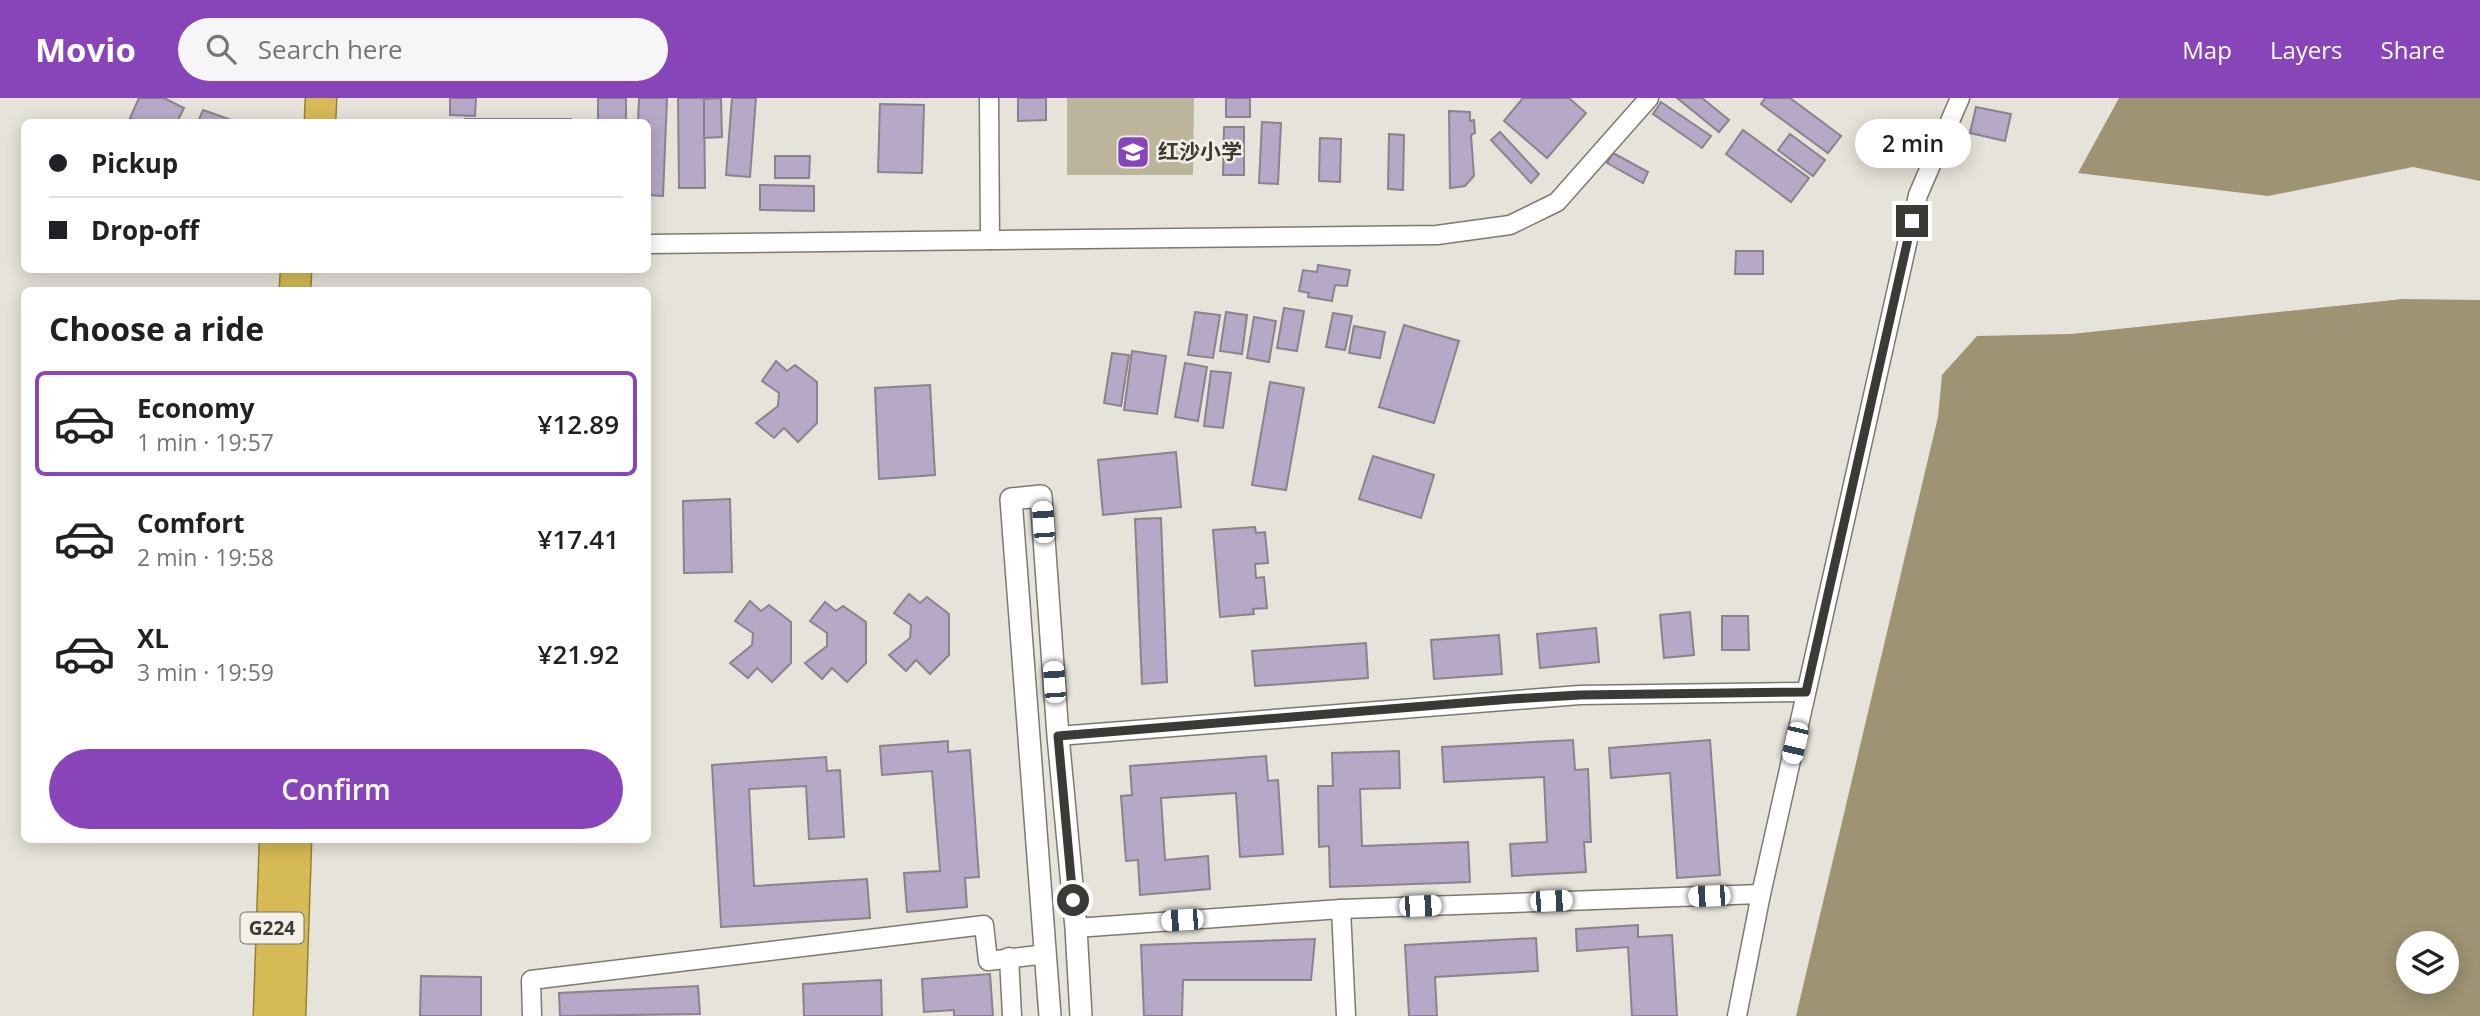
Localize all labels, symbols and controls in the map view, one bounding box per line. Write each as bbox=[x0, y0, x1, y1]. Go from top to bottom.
search box bbox=[178, 18, 668, 81]
text: Movio bbox=[35, 27, 136, 72]
icon: search bbox=[202, 30, 240, 68]
text: Search here bbox=[258, 31, 403, 67]
text: Map bbox=[2182, 33, 2232, 66]
text: Layers bbox=[2270, 33, 2343, 66]
text: Share bbox=[2381, 33, 2445, 66]
callout: 2 min bbox=[1854, 120, 1970, 169]
text: 2 min bbox=[1882, 127, 1944, 159]
school or university icon: 红沙小学 bbox=[1114, 133, 1152, 171]
place label: 红沙小学 bbox=[1158, 137, 1242, 165]
text: Pickup bbox=[91, 145, 178, 181]
route end bbox=[1896, 205, 1928, 237]
text: Drop-off bbox=[91, 212, 199, 248]
text: Choose a ride bbox=[49, 307, 264, 350]
text: Economy bbox=[137, 390, 255, 426]
icon: car bbox=[53, 392, 116, 455]
text: ¥12.89 bbox=[538, 406, 619, 442]
text: 1 min · 19:57 bbox=[137, 426, 274, 458]
car bbox=[1032, 500, 1055, 544]
text: Comfort bbox=[137, 505, 244, 541]
icon: car bbox=[53, 507, 116, 570]
text: ¥17.41 bbox=[538, 521, 619, 557]
text: 2 min · 19:58 bbox=[137, 541, 274, 573]
text: XL bbox=[137, 620, 169, 656]
icon: car bbox=[53, 622, 116, 685]
text: ¥21.92 bbox=[538, 636, 619, 672]
text: 3 min · 19:59 bbox=[137, 656, 274, 688]
car bbox=[1043, 660, 1066, 704]
car bbox=[1781, 720, 1810, 766]
button: Confirm bbox=[49, 749, 623, 829]
route start bbox=[1057, 884, 1089, 916]
car bbox=[1688, 885, 1731, 907]
car bbox=[1530, 890, 1573, 912]
car bbox=[1399, 895, 1442, 917]
car bbox=[1161, 908, 1204, 932]
road number: G224 bbox=[240, 912, 304, 944]
map controls bbox=[2396, 931, 2459, 994]
button: layers bbox=[2396, 931, 2459, 994]

